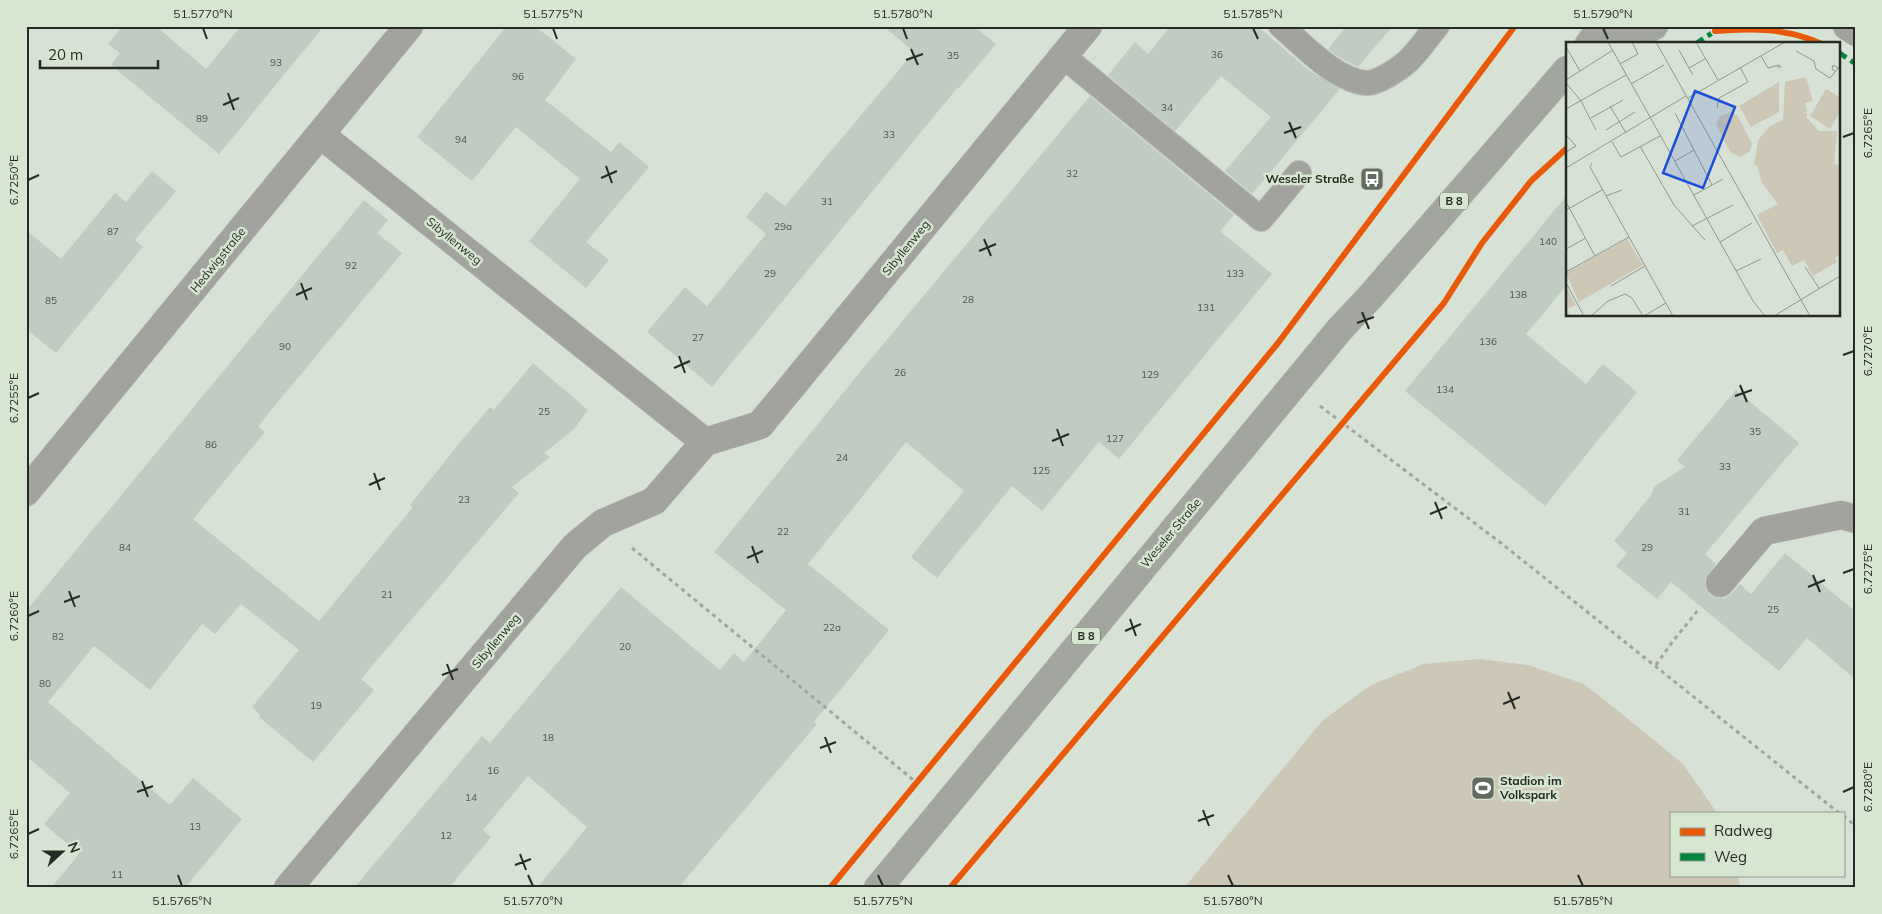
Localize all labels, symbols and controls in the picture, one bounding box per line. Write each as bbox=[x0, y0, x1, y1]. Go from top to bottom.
text: 51.5770°N bbox=[173, 6, 233, 21]
text: 51.5775°N bbox=[523, 6, 583, 21]
text: 51.5780°N bbox=[873, 6, 933, 21]
text: 51.5785°N bbox=[1223, 6, 1283, 21]
text: 51.5790°N bbox=[1573, 6, 1633, 21]
scale bar bbox=[40, 38, 158, 70]
inset map bbox=[1566, 42, 1840, 316]
text: 20 m bbox=[48, 45, 83, 64]
house number: 36 bbox=[1211, 48, 1223, 61]
house number: 35 bbox=[947, 49, 959, 62]
house number: 93 bbox=[270, 56, 282, 69]
house number: 96 bbox=[512, 70, 524, 83]
house number: 34 bbox=[1161, 101, 1173, 114]
text: 6.7265°E bbox=[1860, 108, 1875, 158]
house number: 89 bbox=[196, 112, 208, 125]
house number: 33 bbox=[883, 128, 895, 141]
house number: 94 bbox=[455, 133, 467, 146]
text: 6.7250°E bbox=[6, 155, 21, 205]
bus stop icon: Weseler Straße bbox=[1359, 166, 1385, 192]
house number: 32 bbox=[1066, 167, 1078, 180]
place label: Weseler Straße bbox=[1265, 171, 1354, 186]
road number: B 8 bbox=[1440, 192, 1468, 210]
house number: 31 bbox=[821, 195, 833, 208]
street label: Sibyllenweg bbox=[424, 214, 485, 268]
street label: Sibyllenweg bbox=[879, 217, 933, 278]
house number: 29a bbox=[774, 220, 792, 233]
street label: Hedwigstraße bbox=[187, 224, 248, 295]
house number: 87 bbox=[107, 225, 119, 238]
house number: 140 bbox=[1539, 235, 1557, 248]
house number: 92 bbox=[345, 259, 357, 272]
house number: 29 bbox=[764, 267, 776, 280]
house number: 133 bbox=[1226, 267, 1244, 280]
house number: 138 bbox=[1509, 288, 1527, 301]
house number: 28 bbox=[962, 293, 974, 306]
house number: 85 bbox=[45, 294, 57, 307]
house number: 131 bbox=[1197, 301, 1215, 314]
text: 6.7270°E bbox=[1860, 326, 1875, 376]
house number: 27 bbox=[692, 331, 704, 344]
house number: 136 bbox=[1479, 335, 1497, 348]
house number: 90 bbox=[279, 340, 291, 353]
house number: 26 bbox=[894, 366, 906, 379]
house number: 129 bbox=[1141, 368, 1159, 381]
text: 6.7255°E bbox=[6, 373, 21, 423]
house number: 134 bbox=[1436, 383, 1454, 396]
house number: 25 bbox=[538, 405, 550, 418]
house number: 35 bbox=[1749, 425, 1761, 438]
house number: 127 bbox=[1106, 432, 1124, 445]
house number: 86 bbox=[205, 438, 217, 451]
house number: 24 bbox=[836, 451, 848, 464]
house number: 33 bbox=[1719, 460, 1731, 473]
house number: 125 bbox=[1032, 464, 1050, 477]
house number: 23 bbox=[458, 493, 470, 506]
street label: Weseler Straße bbox=[1137, 495, 1204, 570]
house number: 31 bbox=[1678, 505, 1690, 518]
house number: 22 bbox=[777, 525, 789, 538]
house number: 84 bbox=[119, 541, 131, 554]
house number: 29 bbox=[1641, 541, 1653, 554]
text: 6.7275°E bbox=[1860, 544, 1875, 594]
house number: 21 bbox=[381, 588, 393, 601]
text: 6.7260°E bbox=[6, 591, 21, 641]
house number: 25 bbox=[1767, 603, 1779, 616]
street label: Sibyllenweg bbox=[468, 610, 523, 671]
house number: 22a bbox=[823, 621, 841, 634]
road number: B 8 bbox=[1072, 628, 1100, 644]
house number: 82 bbox=[52, 630, 64, 643]
house number: 20 bbox=[619, 640, 631, 653]
house number: 80 bbox=[39, 677, 51, 690]
house number: 19 bbox=[310, 699, 322, 712]
house number: 18 bbox=[542, 731, 554, 744]
text: 6.7280°E bbox=[1860, 762, 1875, 812]
house number: 16 bbox=[487, 764, 499, 777]
place label: Stadion im Volkspark bbox=[1499, 773, 1562, 802]
sports icon: Stadion im Volkspark bbox=[1470, 775, 1496, 801]
house number: 14 bbox=[465, 791, 477, 804]
text: 6.7265°E bbox=[6, 809, 21, 859]
legend bbox=[1670, 812, 1844, 876]
house number: 13 bbox=[189, 820, 201, 833]
text: Radweg bbox=[1714, 821, 1772, 840]
north arrow bbox=[38, 826, 88, 876]
house number: 12 bbox=[440, 829, 452, 842]
text: N bbox=[64, 839, 84, 856]
text: Weg bbox=[1714, 847, 1747, 866]
house number: 11 bbox=[111, 868, 123, 881]
text: 51.5765°N bbox=[152, 893, 212, 908]
text: 51.5770°N bbox=[503, 893, 563, 908]
text: 51.5775°N bbox=[853, 893, 913, 908]
text: 51.5780°N bbox=[1203, 893, 1263, 908]
text: 51.5785°N bbox=[1553, 893, 1613, 908]

